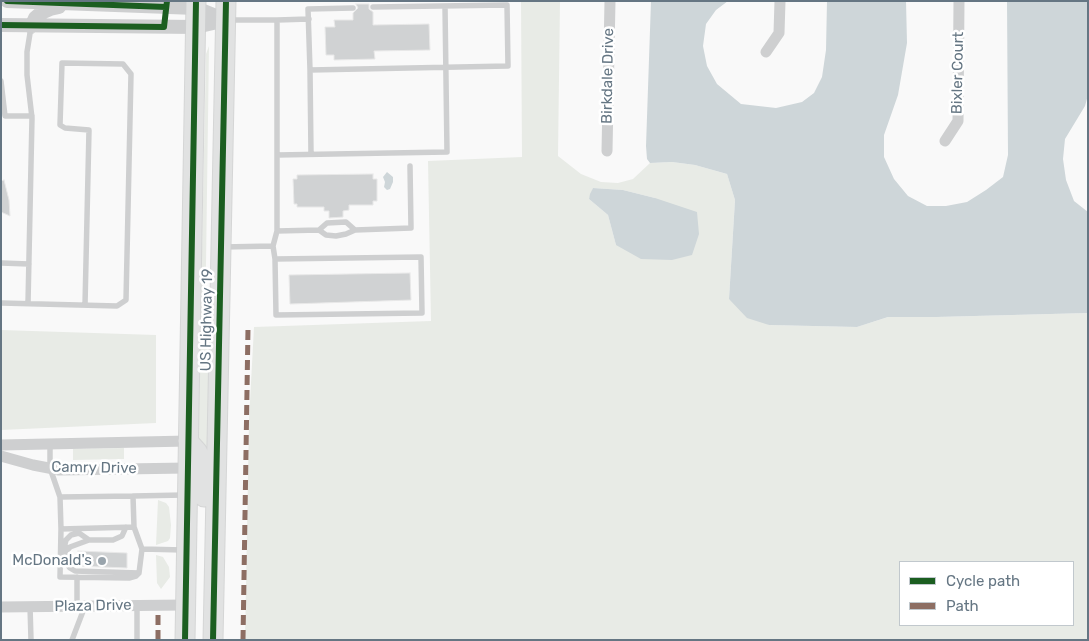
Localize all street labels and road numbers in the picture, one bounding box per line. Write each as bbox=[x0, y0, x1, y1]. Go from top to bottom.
street label: Birkdale Drive bbox=[598, 28, 618, 124]
street label: Bixler Court bbox=[948, 32, 968, 114]
street label: US Highway 19 bbox=[197, 268, 217, 372]
street label: Camry Drive bbox=[51, 458, 137, 478]
street label: Plaza Drive bbox=[54, 596, 132, 616]

